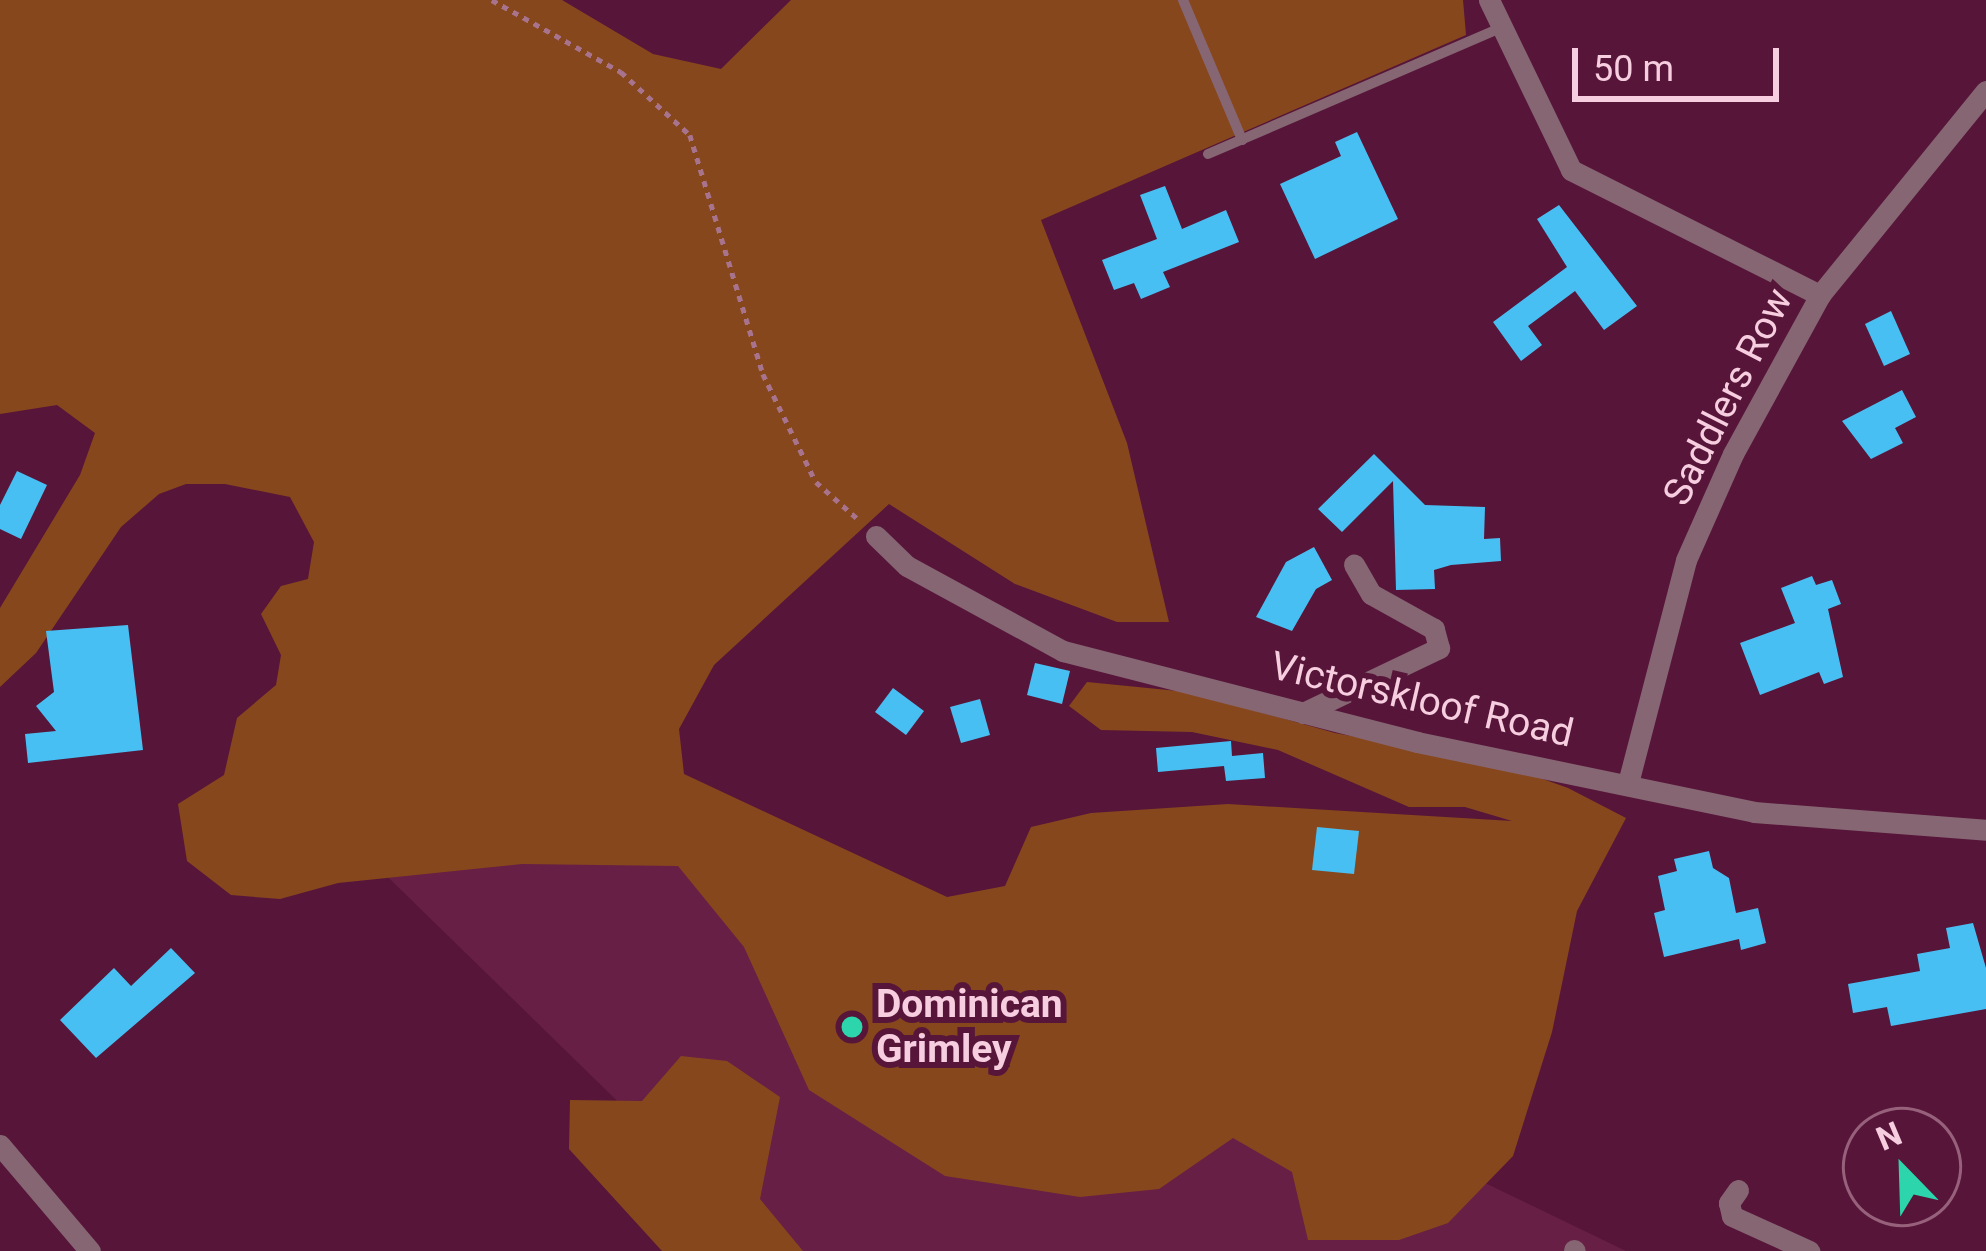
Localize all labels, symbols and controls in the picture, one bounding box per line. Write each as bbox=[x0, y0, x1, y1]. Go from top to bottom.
scale bar bbox=[1578, 24, 1785, 98]
text: 50 m bbox=[1593, 48, 1674, 90]
street label: Saddlers Row bbox=[1653, 281, 1803, 513]
street label: Victorskloof Road bbox=[1266, 642, 1578, 758]
place label: Dominican Grimley bbox=[876, 982, 1063, 1073]
marker: Dominican Grimley bbox=[839, 1014, 865, 1040]
north arrow bbox=[1842, 1107, 1962, 1227]
text: N bbox=[1871, 1114, 1907, 1159]

